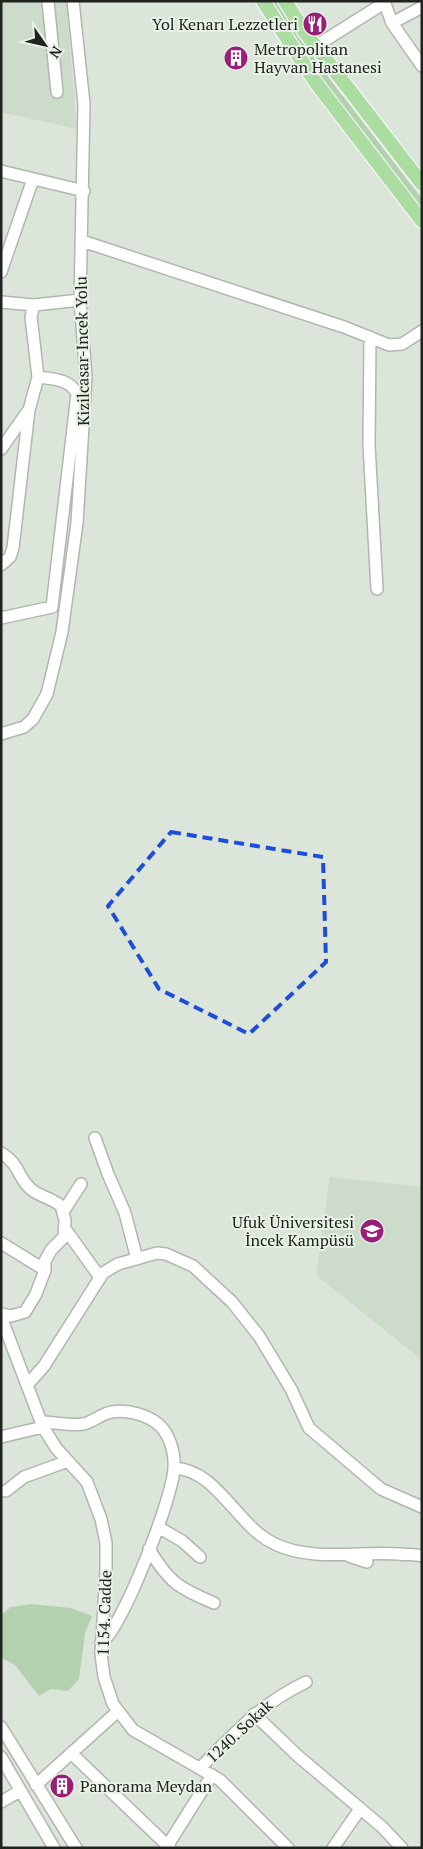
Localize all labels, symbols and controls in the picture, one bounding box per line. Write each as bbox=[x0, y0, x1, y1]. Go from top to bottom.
restaurant icon: Yol Kenarı Lezzetleri bbox=[302, 11, 328, 37]
place label: Yol Kenarı Lezzetleri bbox=[152, 13, 298, 35]
north arrow bbox=[20, 20, 70, 70]
place label: Metropolitan Hayvan Hastanesi bbox=[254, 38, 382, 78]
text: N bbox=[45, 43, 67, 63]
building icon: Metropolitan Hayvan Hastanesi bbox=[223, 45, 249, 71]
street label: Kizilcasar-Incek Yolu bbox=[70, 276, 94, 426]
place label: Ufuk Üniversitesi İncek Kampüsü bbox=[232, 1211, 354, 1251]
school or university icon: Ufuk Üniversitesi İncek Kampüsü bbox=[359, 1218, 385, 1244]
street label: 1154. Cadde bbox=[92, 1570, 116, 1656]
street label: 1240. Sokak bbox=[201, 1694, 278, 1768]
building icon: Panorama Meydan bbox=[49, 1773, 75, 1799]
place label: Panorama Meydan bbox=[80, 1775, 213, 1797]

